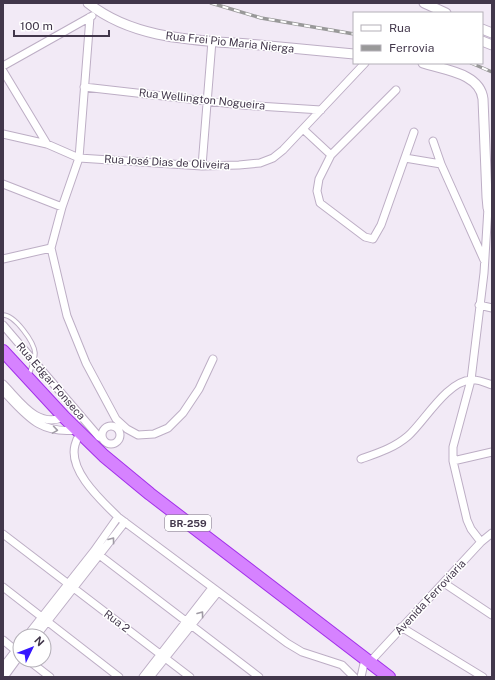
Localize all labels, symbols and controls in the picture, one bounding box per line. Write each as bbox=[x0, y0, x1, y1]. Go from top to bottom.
scale bar bbox=[14, 12, 109, 38]
legend bbox=[353, 12, 483, 64]
text: 100 m bbox=[20, 19, 53, 33]
text: Rua bbox=[389, 21, 411, 35]
street label: Rua Frei Pio Maria Nierga bbox=[165, 29, 295, 55]
text: Ferrovia bbox=[389, 41, 434, 55]
street label: Rua Wellington Nogueira bbox=[138, 86, 266, 112]
street label: Rua José Dias de Oliveira bbox=[104, 153, 230, 171]
street label: Rua Edgar Fonseca bbox=[14, 340, 88, 422]
one-way arrow bbox=[52, 425, 59, 434]
road number: BR-259 bbox=[165, 515, 211, 531]
one-way arrow bbox=[107, 537, 114, 544]
street label: Avenida Ferroviaria bbox=[392, 557, 468, 637]
street label: Rua 2 bbox=[102, 607, 133, 635]
one-way arrow bbox=[196, 611, 203, 618]
north arrow bbox=[12, 628, 52, 668]
text: N bbox=[32, 634, 47, 648]

